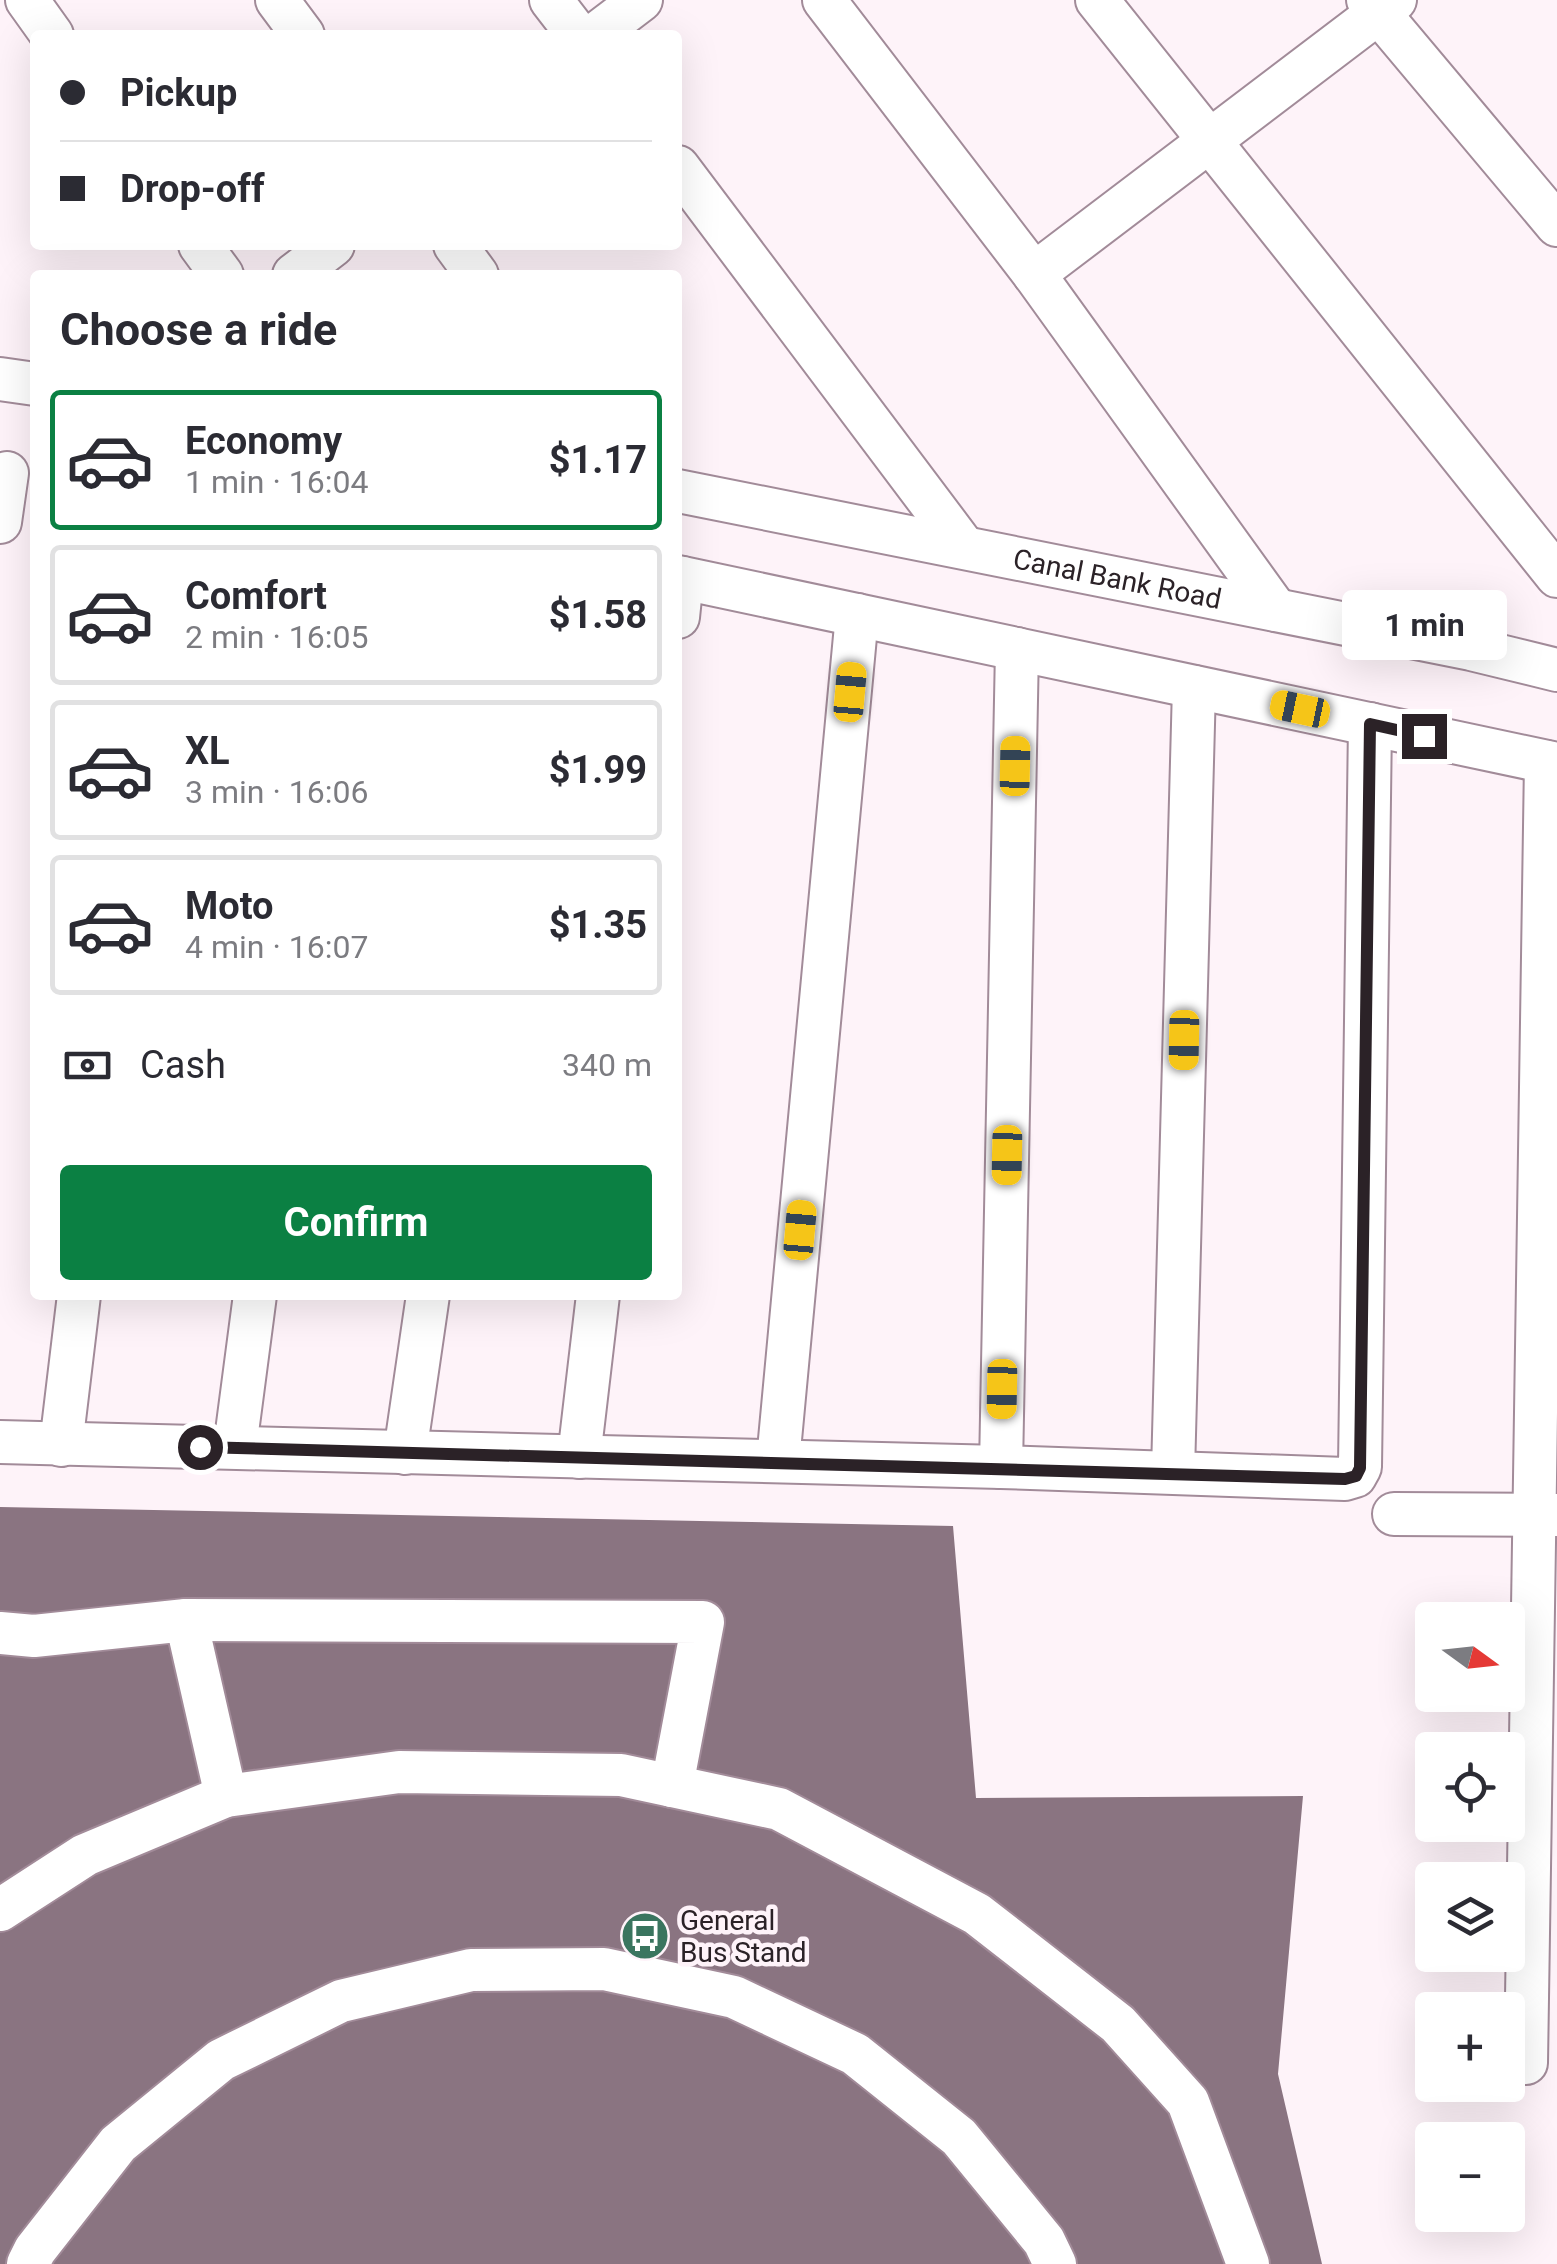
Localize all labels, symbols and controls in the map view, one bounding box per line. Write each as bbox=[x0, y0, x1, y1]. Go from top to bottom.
text: Pickup bbox=[120, 71, 237, 115]
text: Drop-off bbox=[120, 167, 265, 211]
text: Choose a ride bbox=[60, 303, 337, 356]
icon: car bbox=[65, 415, 155, 505]
text: Economy bbox=[185, 419, 342, 463]
text: $1.17 bbox=[549, 438, 647, 482]
text: 1 min · 16:04 bbox=[185, 463, 368, 501]
street label: Canal Bank Road bbox=[1010, 542, 1224, 615]
icon: car bbox=[65, 570, 155, 660]
text: Comfort bbox=[185, 574, 327, 618]
callout: 1 min bbox=[1342, 591, 1506, 661]
text: $1.58 bbox=[549, 593, 647, 637]
text: 1 min bbox=[1384, 606, 1465, 644]
text: 2 min · 16:05 bbox=[185, 618, 368, 656]
car bbox=[832, 661, 868, 723]
car bbox=[1268, 688, 1332, 730]
route end bbox=[1402, 714, 1447, 759]
icon: car bbox=[65, 725, 155, 815]
text: XL bbox=[185, 729, 230, 773]
car bbox=[999, 736, 1031, 796]
text: $1.99 bbox=[549, 748, 647, 792]
text: 3 min · 16:06 bbox=[185, 773, 368, 811]
icon: car bbox=[65, 880, 155, 970]
text: Moto bbox=[185, 884, 274, 928]
text: $1.35 bbox=[549, 903, 647, 947]
text: 4 min · 16:07 bbox=[185, 928, 368, 966]
car bbox=[1168, 1010, 1200, 1070]
icon: cash bbox=[60, 1038, 115, 1093]
text: Cash bbox=[140, 1043, 226, 1087]
text: 340 m bbox=[562, 1046, 652, 1084]
car bbox=[991, 1125, 1023, 1185]
button: Confirm bbox=[60, 1165, 652, 1280]
car bbox=[782, 1199, 818, 1261]
car bbox=[986, 1359, 1018, 1419]
route start bbox=[178, 1425, 223, 1470]
north arrow bbox=[1415, 1602, 1525, 1712]
map controls bbox=[1415, 1602, 1525, 2232]
button: locate bbox=[1415, 1732, 1525, 1842]
button: layers bbox=[1415, 1862, 1525, 1972]
place label: General Bus Stand bbox=[680, 1904, 807, 1969]
bus stop icon: General Bus Stand bbox=[619, 1910, 671, 1962]
button: + bbox=[1415, 1992, 1525, 2102]
button: − bbox=[1415, 2122, 1525, 2232]

